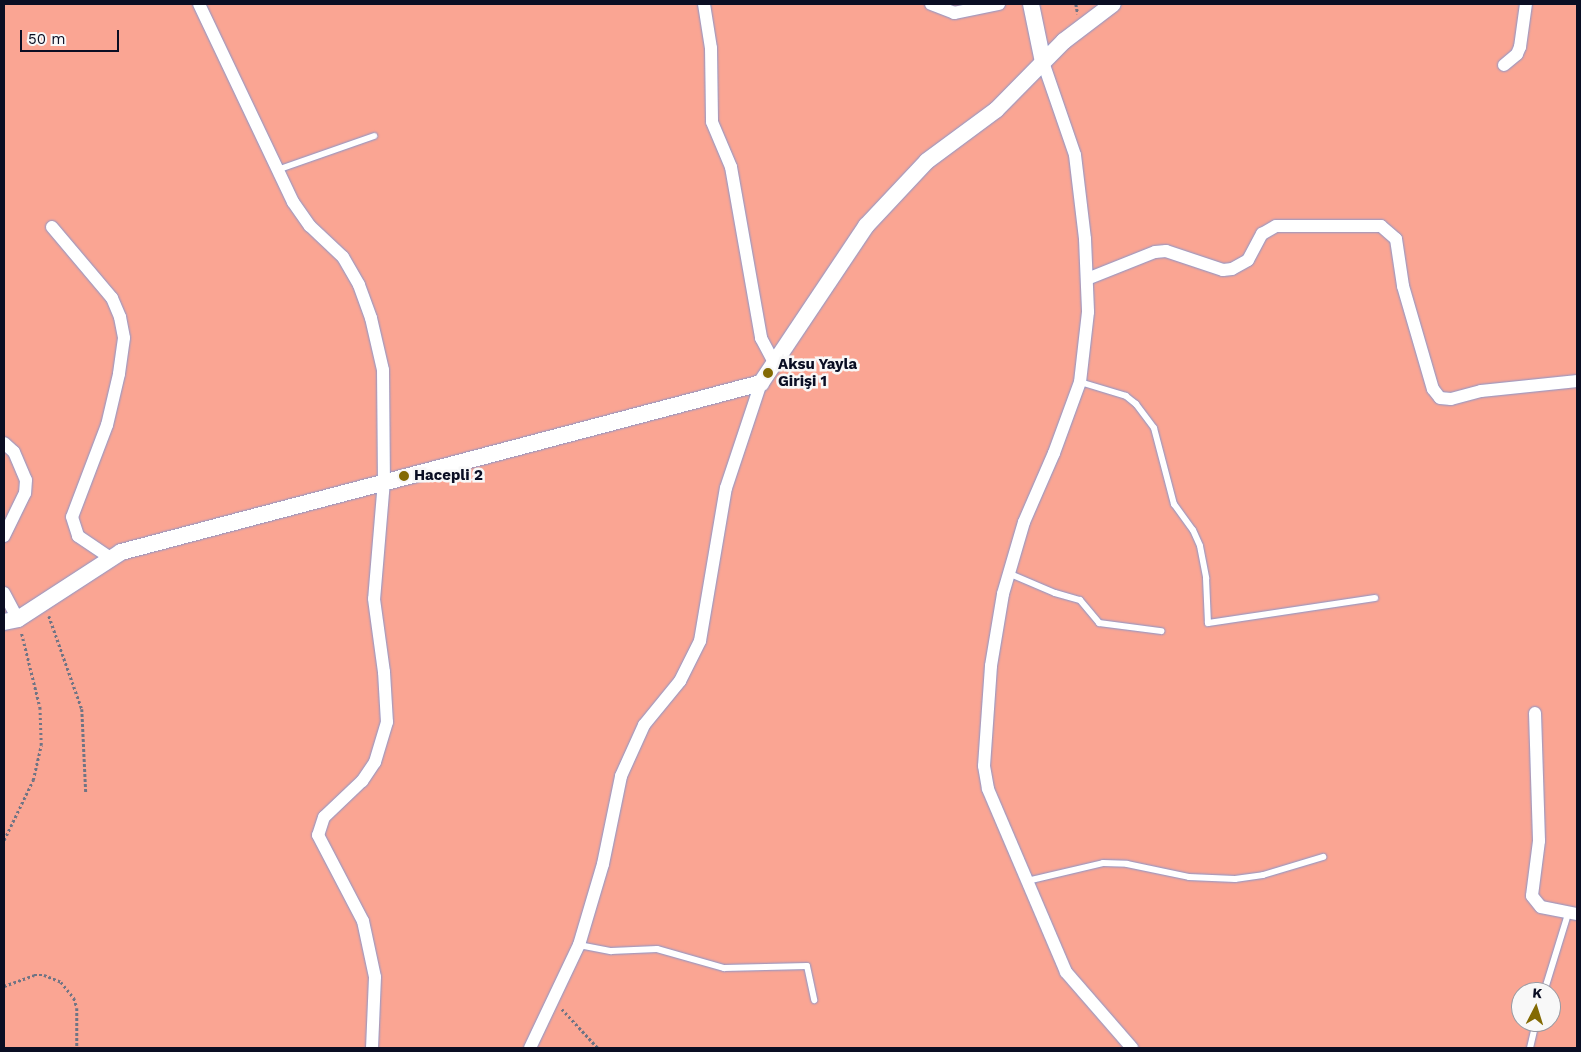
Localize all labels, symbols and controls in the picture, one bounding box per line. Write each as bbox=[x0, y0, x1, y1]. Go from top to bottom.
scale bar bbox=[22, 20, 121, 52]
text: 50 m bbox=[28, 30, 65, 48]
place label: Aksu Yayla Girişi 1 bbox=[778, 355, 858, 390]
marker: Aksu Yayla Girişi 1 bbox=[762, 367, 774, 379]
place label: Hacepli 2 bbox=[414, 467, 483, 485]
marker: Hacepli 2 bbox=[398, 470, 410, 482]
north arrow bbox=[1511, 982, 1561, 1032]
text: K bbox=[1532, 985, 1543, 1001]

